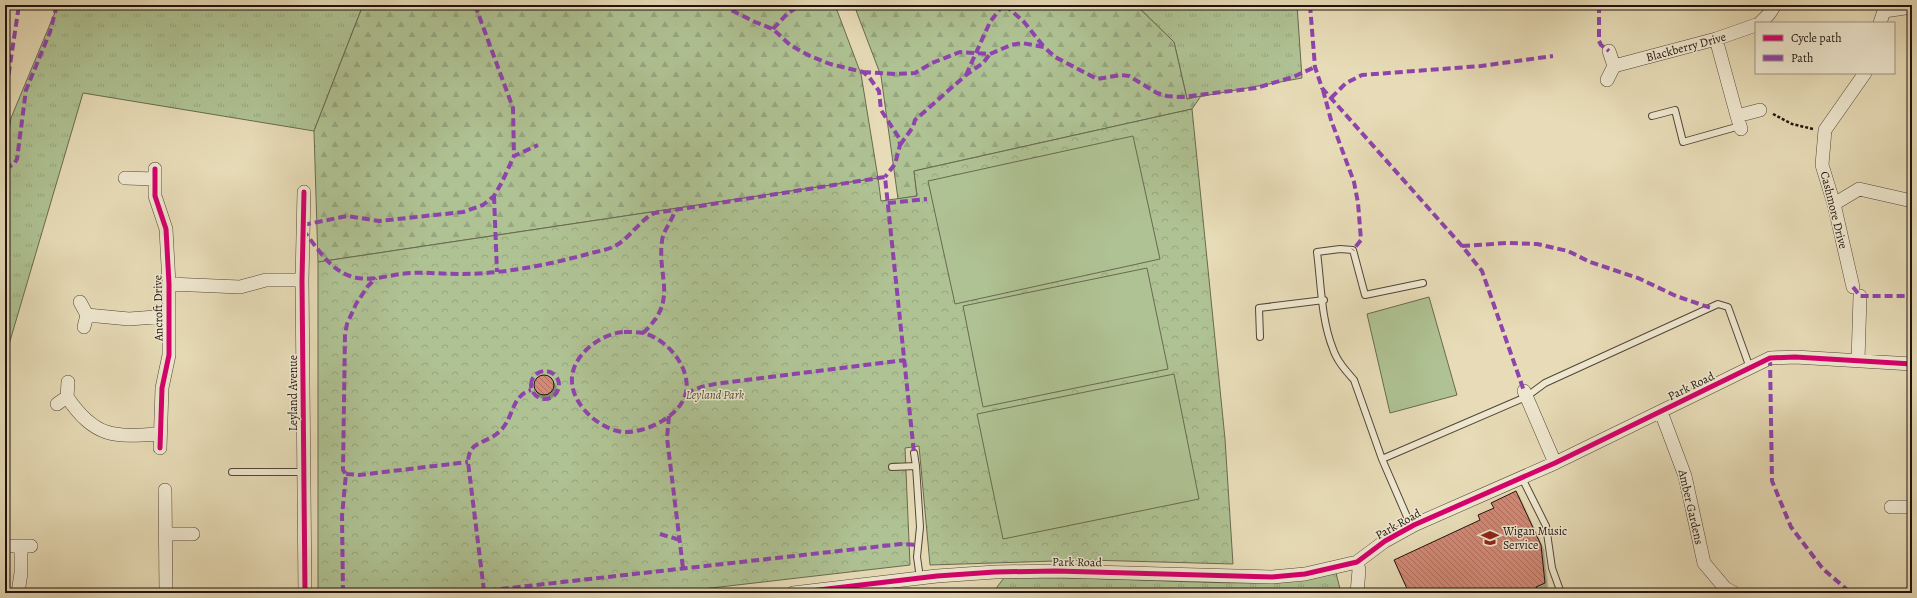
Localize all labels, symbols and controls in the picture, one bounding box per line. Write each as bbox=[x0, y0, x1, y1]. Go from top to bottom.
legend bbox=[1755, 22, 1895, 74]
street label: Blackberry Drive bbox=[1644, 29, 1728, 65]
text: Cycle path bbox=[1791, 30, 1842, 46]
text: Path bbox=[1791, 50, 1814, 66]
street label: Cashmore Drive bbox=[1817, 170, 1851, 250]
street label: Ancroft Drive bbox=[149, 275, 167, 342]
street label: Leyland Avenue bbox=[285, 355, 301, 431]
street label: Park Road bbox=[1665, 368, 1717, 404]
park label: Leyland Park bbox=[686, 387, 745, 403]
street label: Amber Gardens bbox=[1674, 467, 1707, 546]
street label: Park Road bbox=[1372, 505, 1424, 543]
place label: Wigan Music Service bbox=[1502, 523, 1567, 553]
school or university icon: Wigan Music Service bbox=[1480, 528, 1500, 548]
street label: Park Road bbox=[1052, 554, 1103, 570]

